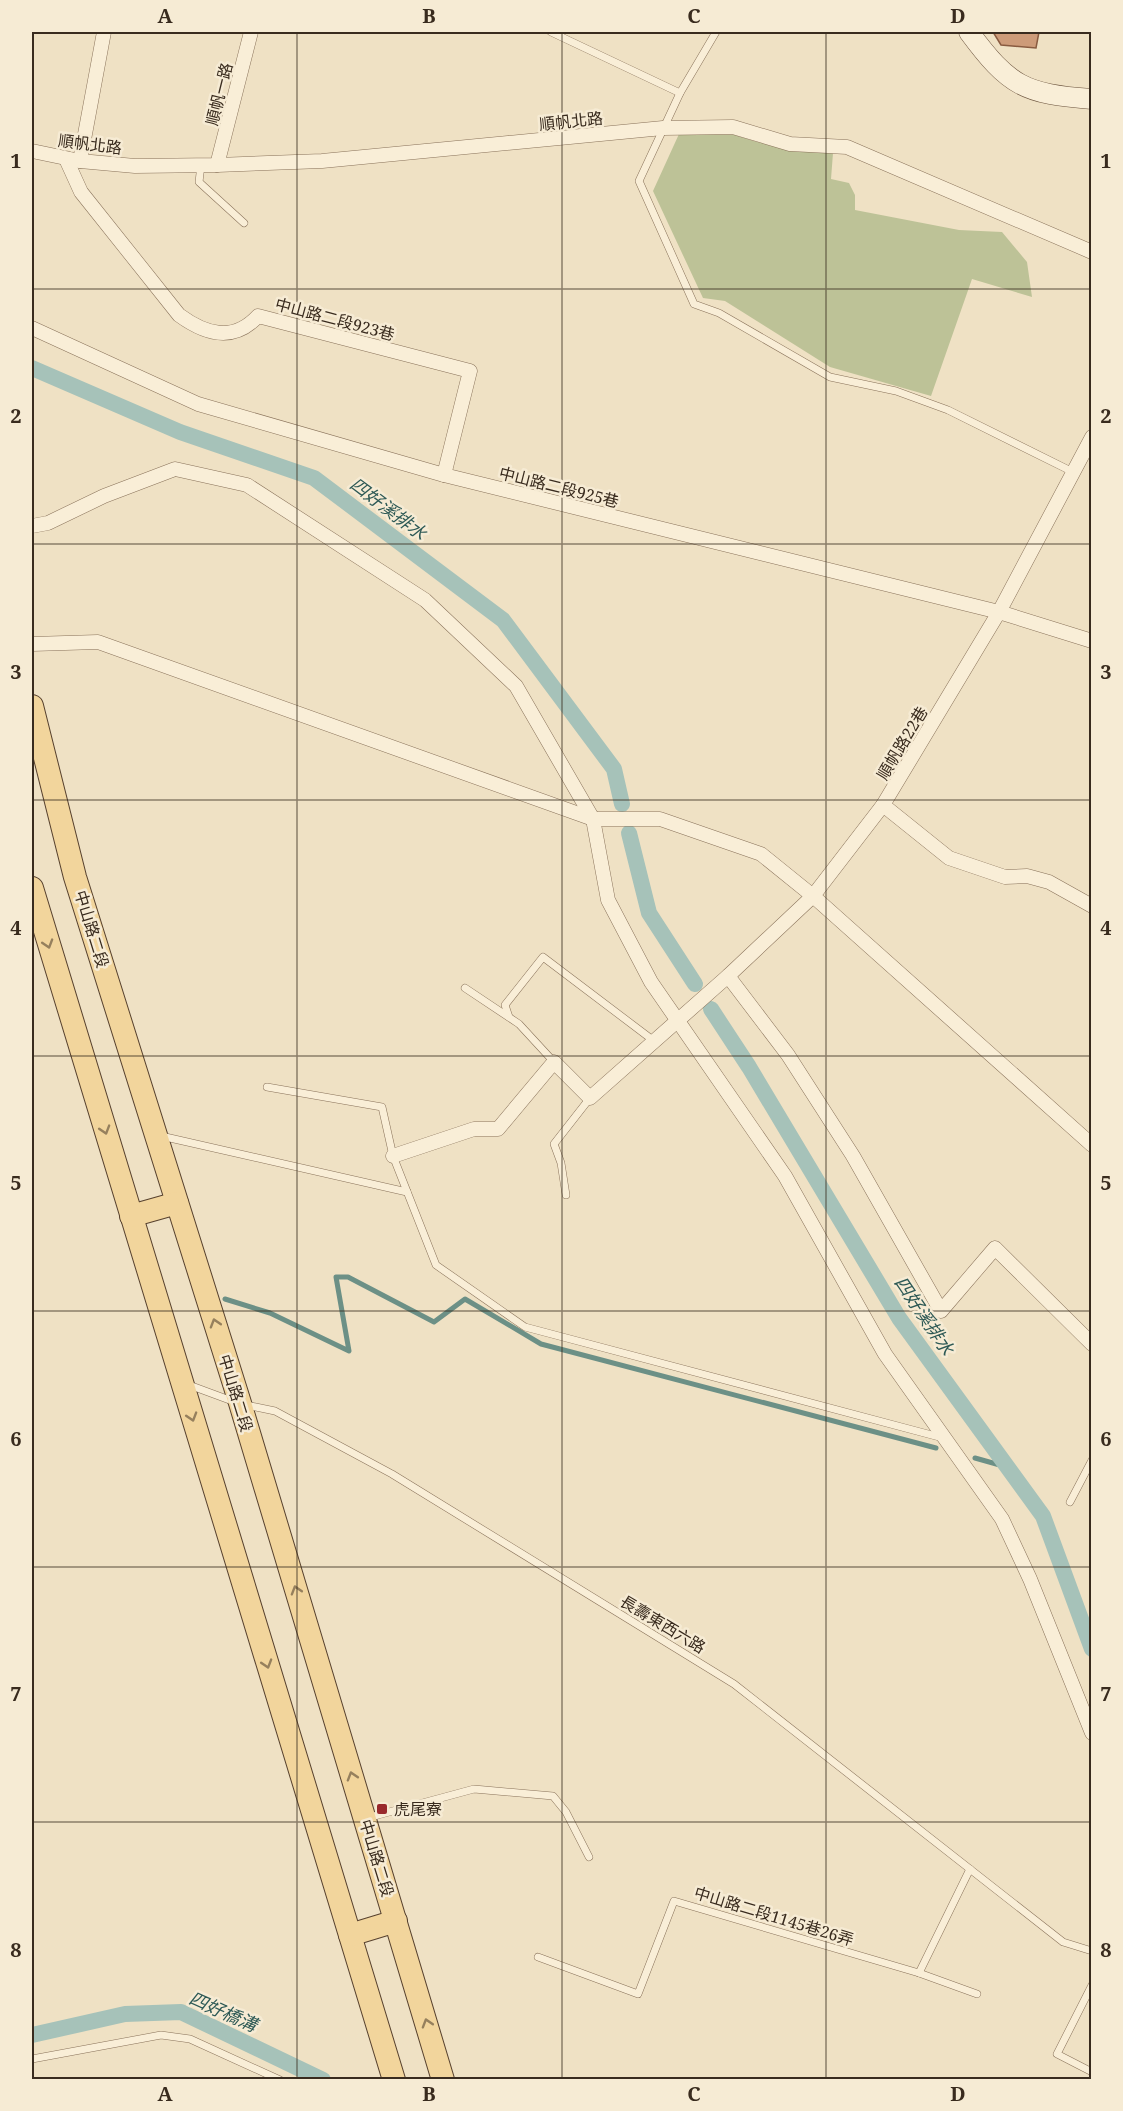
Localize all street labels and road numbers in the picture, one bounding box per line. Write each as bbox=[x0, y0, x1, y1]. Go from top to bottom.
street label: 順帆一路 bbox=[201, 60, 237, 128]
street label: 順帆北路 bbox=[538, 107, 604, 135]
street label: 順帆北路 bbox=[57, 129, 123, 159]
street label: 中山路二段923巷 bbox=[273, 292, 397, 346]
street label: 中山路二段925巷 bbox=[497, 461, 621, 513]
street label: 順帆路22巷 bbox=[871, 702, 933, 784]
street label: 中山路二段 bbox=[70, 888, 114, 970]
street label: 中山路二段 bbox=[214, 1352, 258, 1434]
street label: 長壽東西六路 bbox=[616, 1590, 710, 1658]
street label: 中山路二段 bbox=[355, 1817, 399, 1899]
street label: 中山路二段1145巷26弄 bbox=[692, 1881, 856, 1951]

